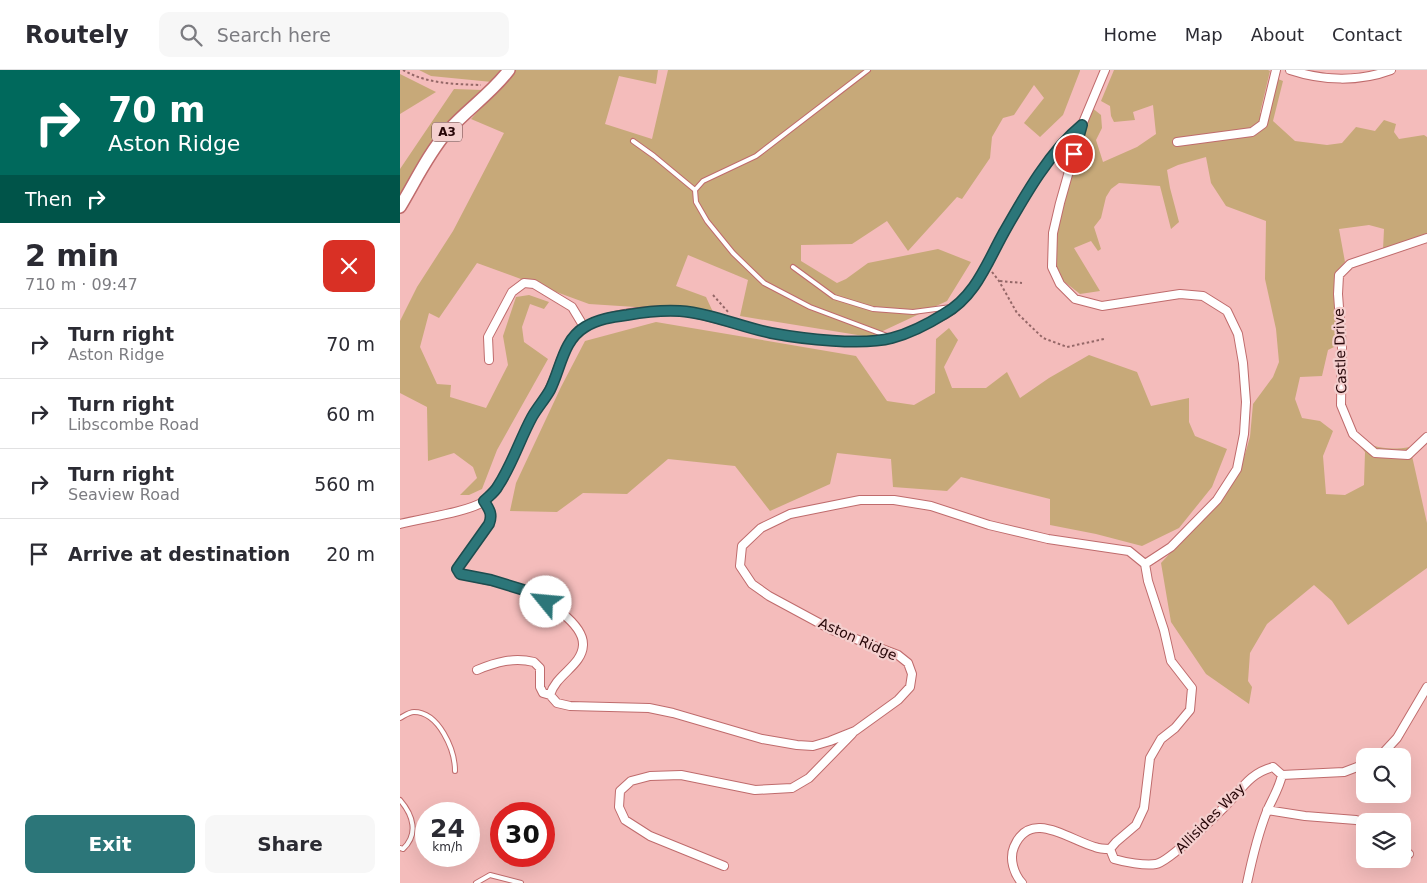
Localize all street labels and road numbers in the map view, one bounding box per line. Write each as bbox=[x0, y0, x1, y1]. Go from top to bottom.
road number: A3 bbox=[432, 122, 462, 142]
street label: Castle Drive bbox=[1331, 308, 1349, 394]
street label: Aston Ridge bbox=[816, 615, 900, 663]
street label: Allisides Way bbox=[1172, 780, 1248, 856]

